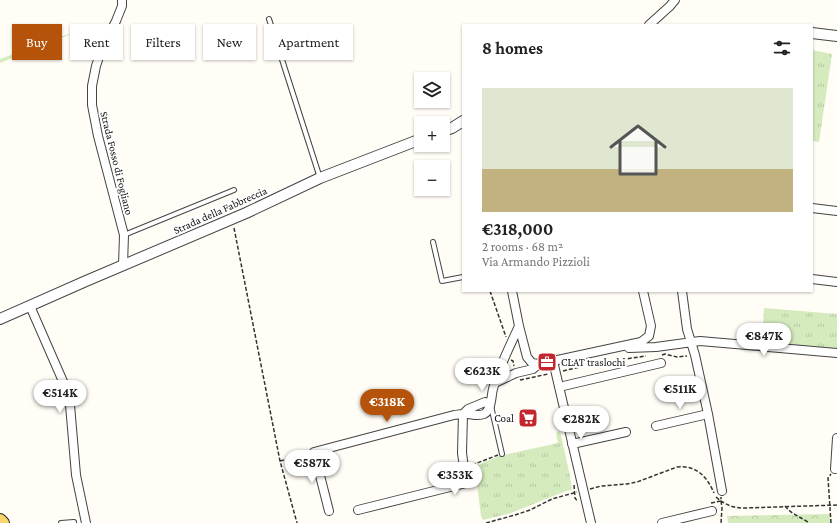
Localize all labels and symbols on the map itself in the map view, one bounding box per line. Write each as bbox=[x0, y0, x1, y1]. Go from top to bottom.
street label: Strada Fosso di Fogliano bbox=[97, 110, 136, 217]
street label: Strada della Fabbreccia bbox=[171, 184, 269, 236]
pin: €847K bbox=[736, 323, 792, 357]
office icon: CLAT traslochi bbox=[536, 351, 558, 373]
place label: CLAT traslochi bbox=[561, 356, 625, 368]
pin: €623K bbox=[454, 358, 510, 392]
pin: €511K bbox=[652, 376, 708, 410]
pin: €514K bbox=[32, 380, 88, 414]
pin: €318K bbox=[359, 389, 415, 423]
pin: €282K bbox=[553, 406, 609, 440]
supermarket icon: Coal bbox=[517, 407, 539, 429]
place label: Coal bbox=[494, 412, 514, 424]
pin: €587K bbox=[284, 450, 340, 484]
pin: €353K bbox=[427, 462, 483, 496]

